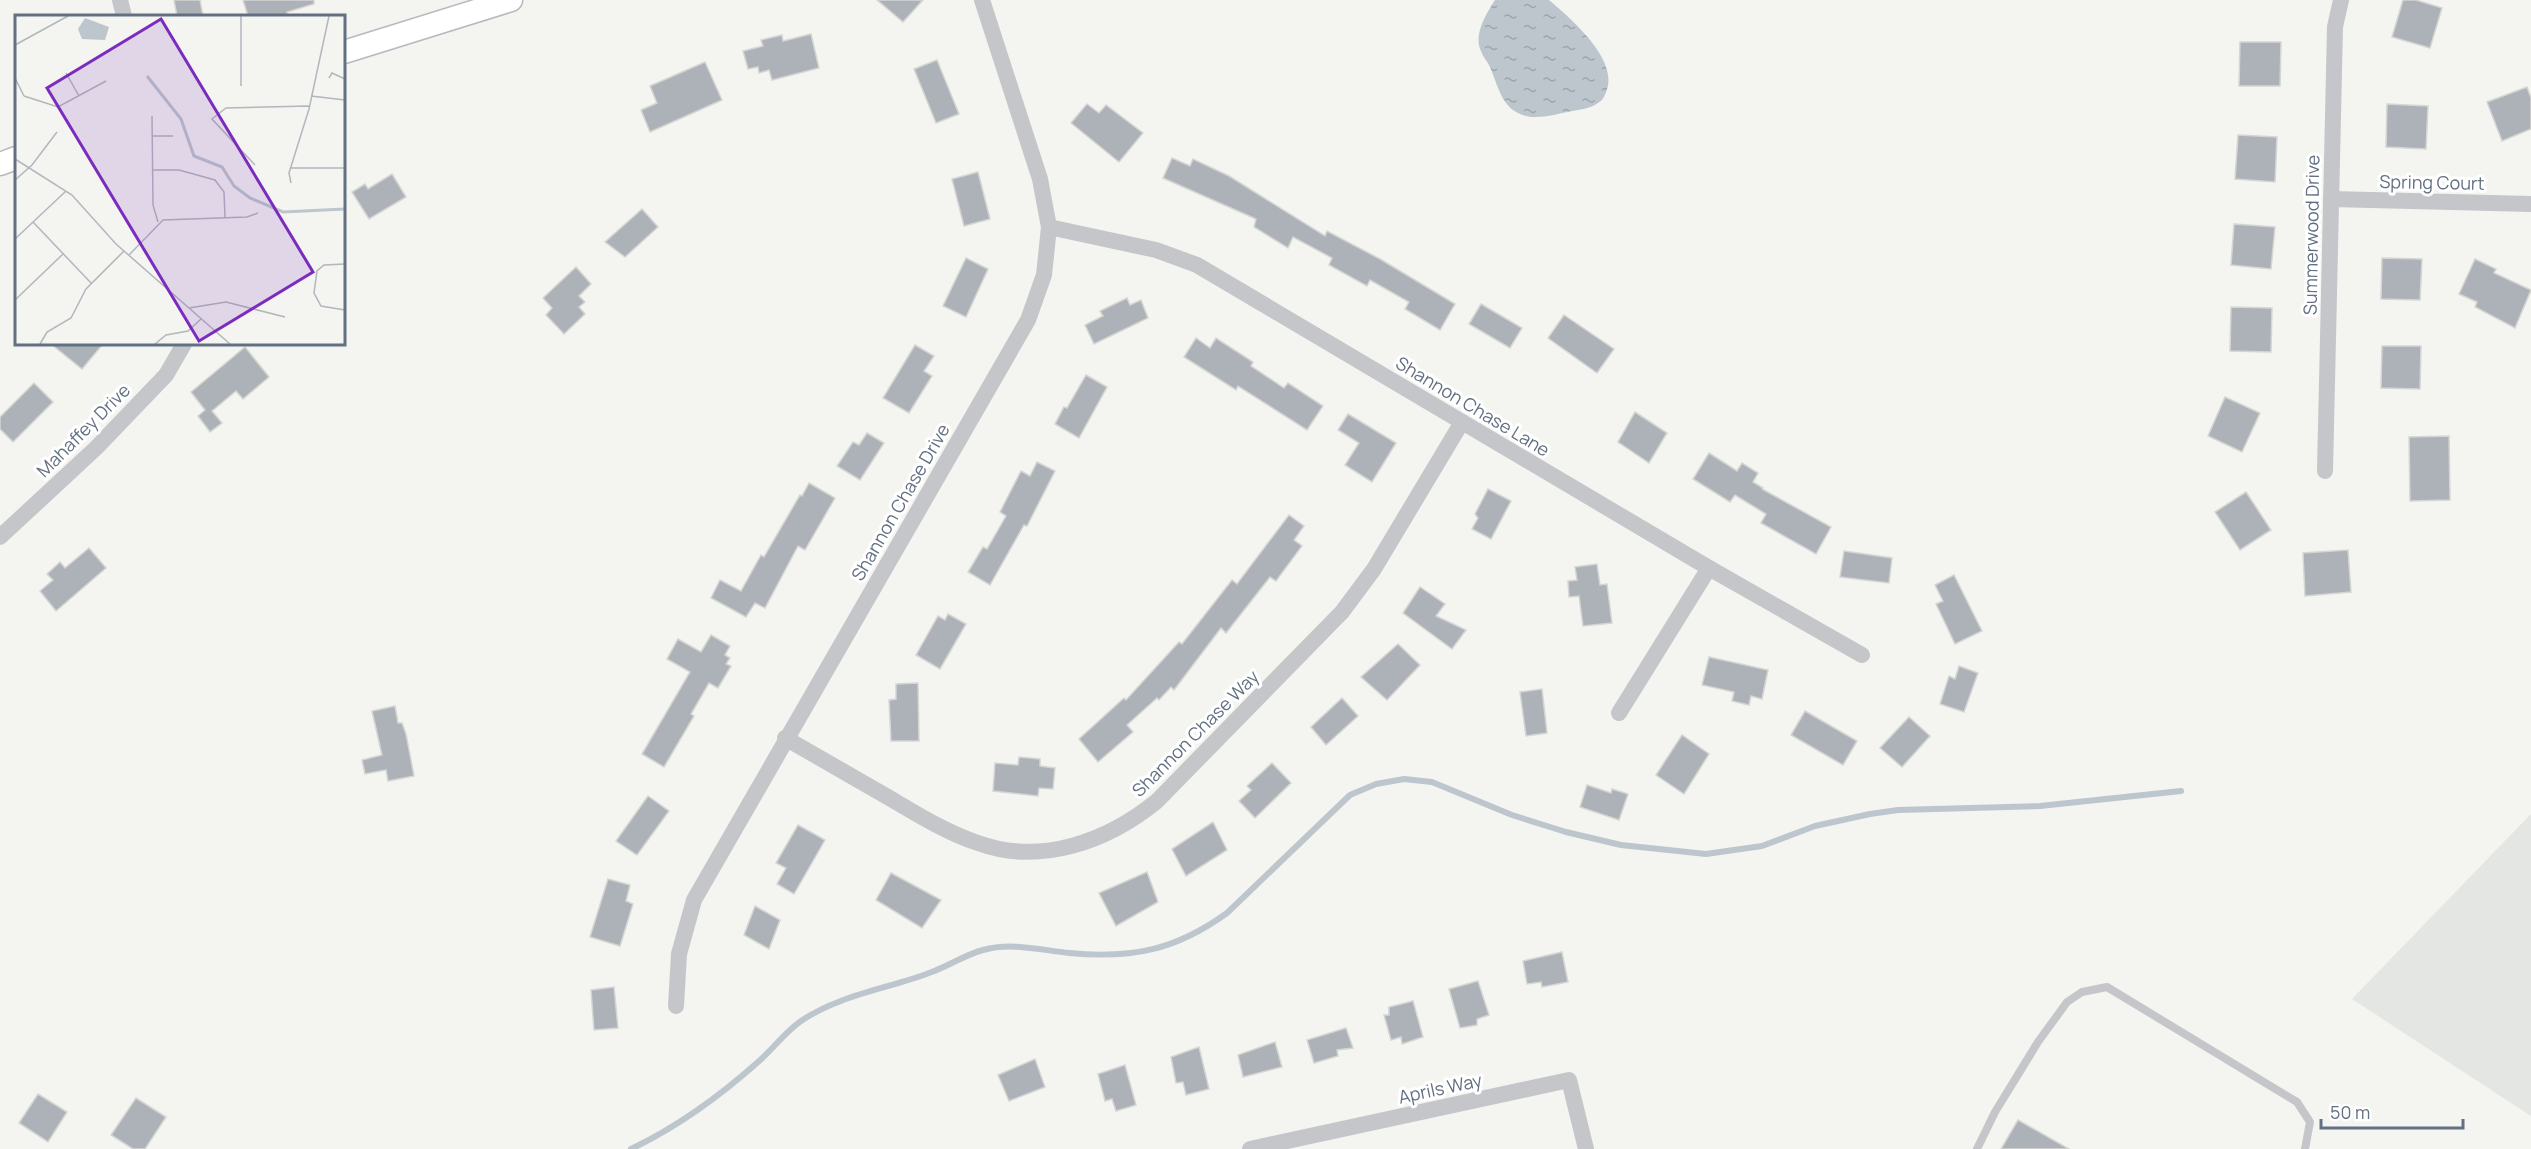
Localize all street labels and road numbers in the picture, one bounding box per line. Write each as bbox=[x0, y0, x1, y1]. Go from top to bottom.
street label: Summerwood Drive bbox=[2298, 155, 2324, 315]
street label: Spring Court bbox=[2379, 169, 2485, 195]
street label: Shannon Chase Lane bbox=[1392, 351, 1554, 461]
street label: Mahaffey Drive bbox=[31, 378, 135, 482]
street label: Shannon Chase Drive bbox=[845, 419, 955, 585]
street label: Shannon Chase Way bbox=[1126, 664, 1264, 802]
street label: Aprils Way bbox=[1396, 1067, 1485, 1109]

